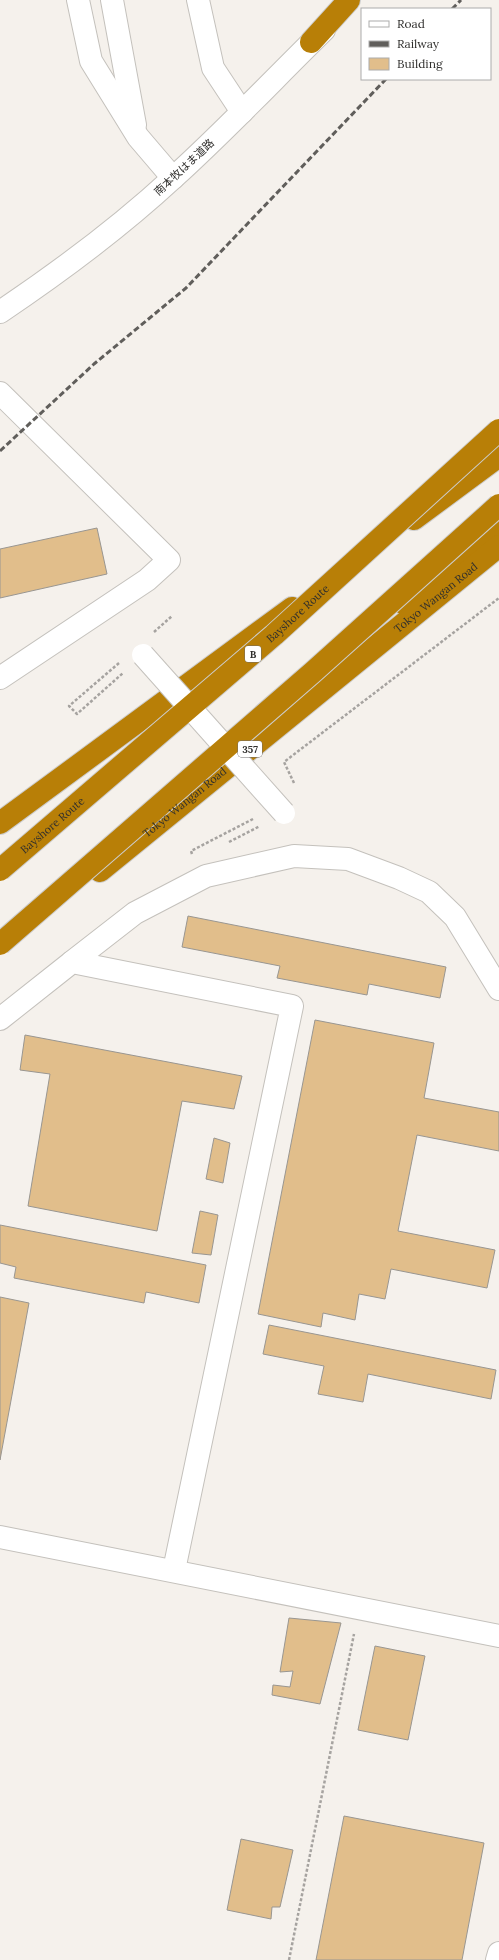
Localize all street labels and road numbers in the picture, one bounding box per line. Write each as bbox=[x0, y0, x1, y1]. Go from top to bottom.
street label: 南本牧はま道路 bbox=[151, 136, 217, 198]
street label: Tokyo Wangan Road bbox=[391, 559, 481, 636]
street label: Bayshore Route bbox=[263, 581, 332, 646]
road number: B bbox=[245, 646, 261, 662]
road number: 357 bbox=[238, 741, 262, 757]
street label: Tokyo Wangan Road bbox=[140, 764, 229, 840]
street label: Bayshore Route bbox=[17, 794, 87, 856]

